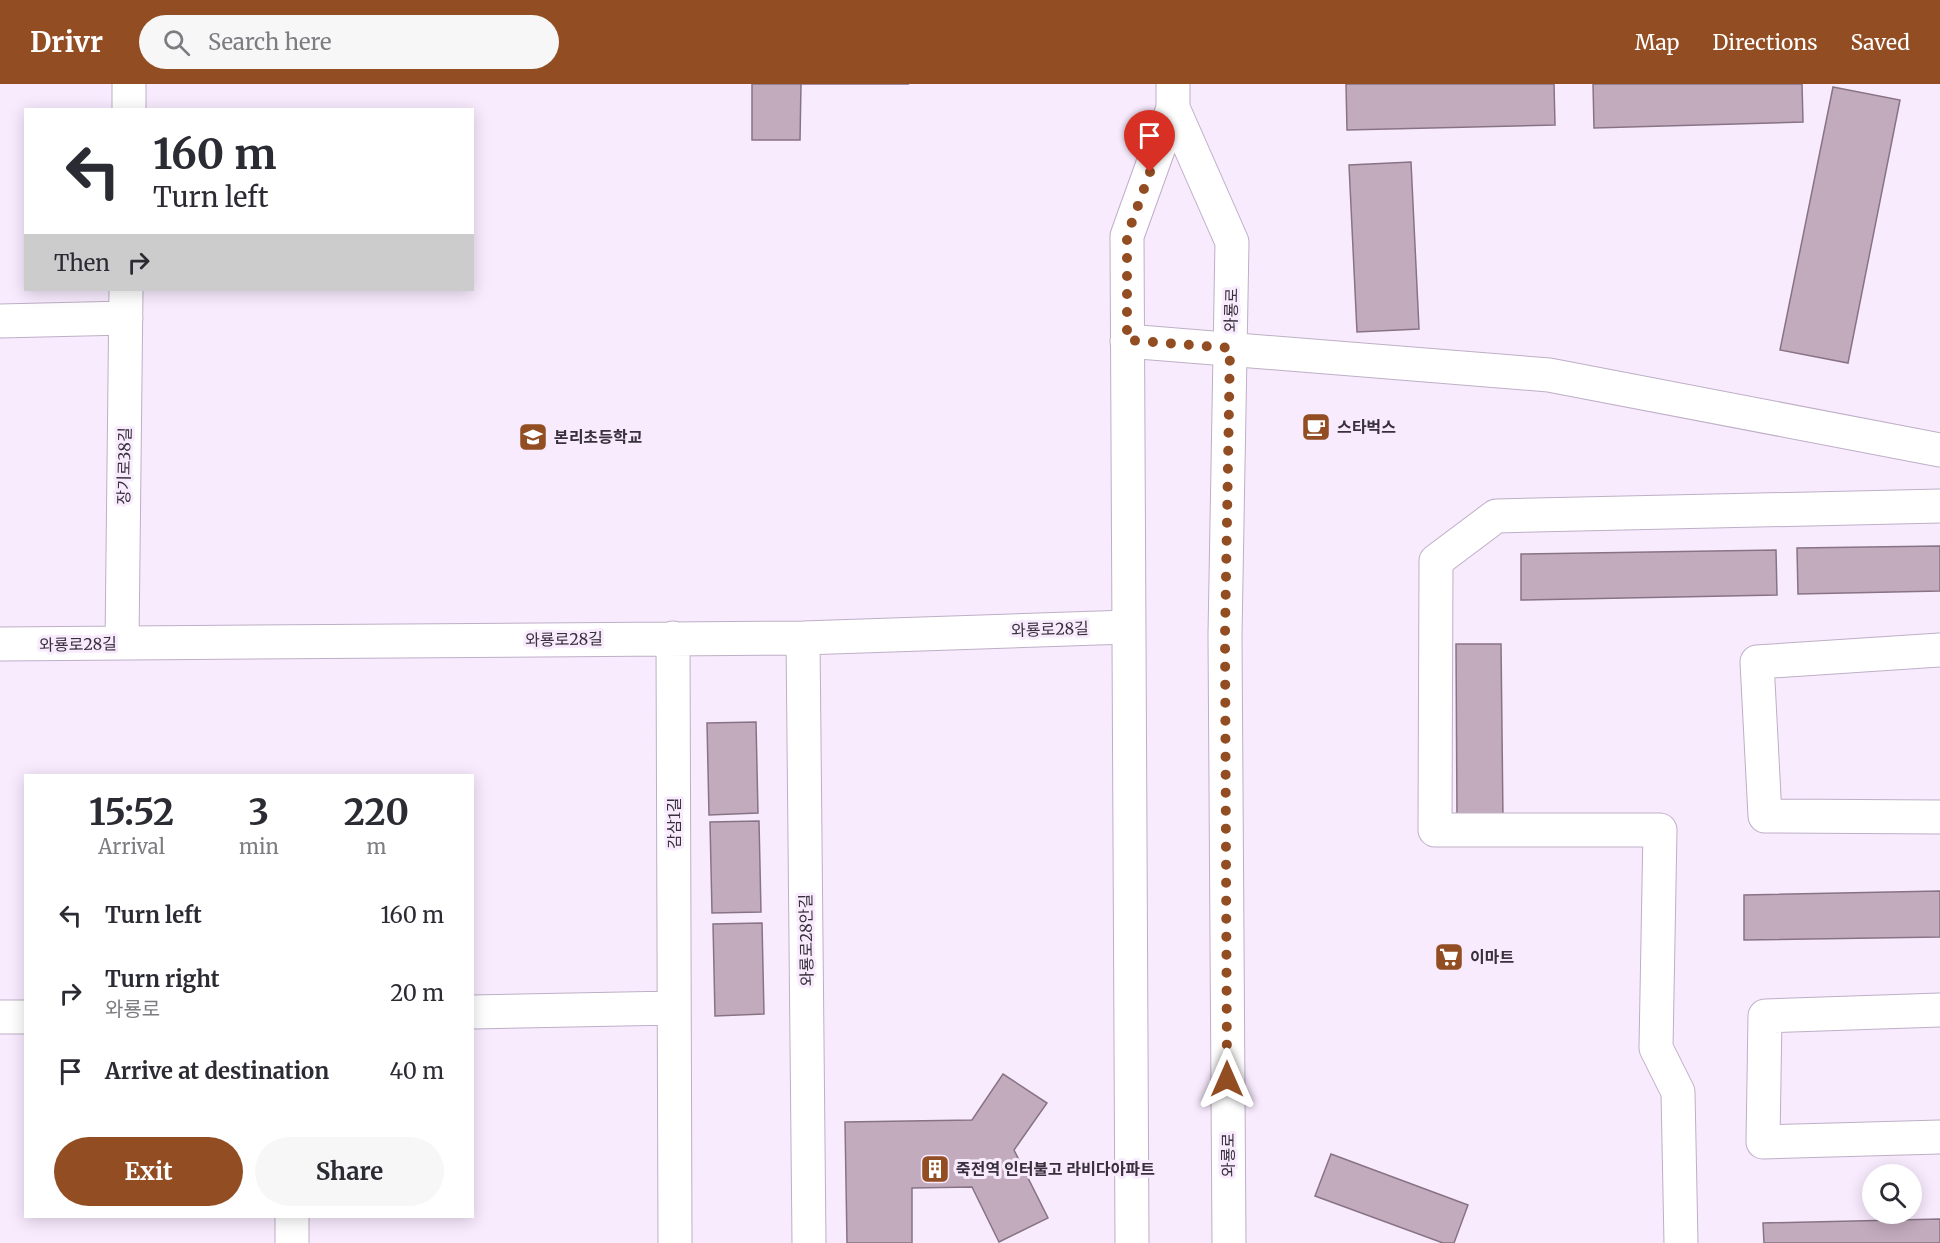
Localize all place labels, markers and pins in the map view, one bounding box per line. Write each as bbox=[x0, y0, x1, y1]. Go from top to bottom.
pin bbox=[1124, 110, 1175, 172]
cafe icon: 스타벅스 bbox=[1300, 411, 1332, 443]
place label: 스타벅스 bbox=[1337, 417, 1396, 437]
school or university icon: 본리초등학교 bbox=[517, 421, 549, 453]
place label: 본리초등학교 bbox=[554, 427, 643, 447]
supermarket icon: 이마트 bbox=[1433, 941, 1465, 973]
place label: 이마트 bbox=[1470, 947, 1514, 967]
building icon: 죽전역 인터불고 라비다아파트 bbox=[919, 1153, 951, 1185]
place label: 죽전역 인터불고 라비다아파트 bbox=[956, 1159, 1155, 1179]

